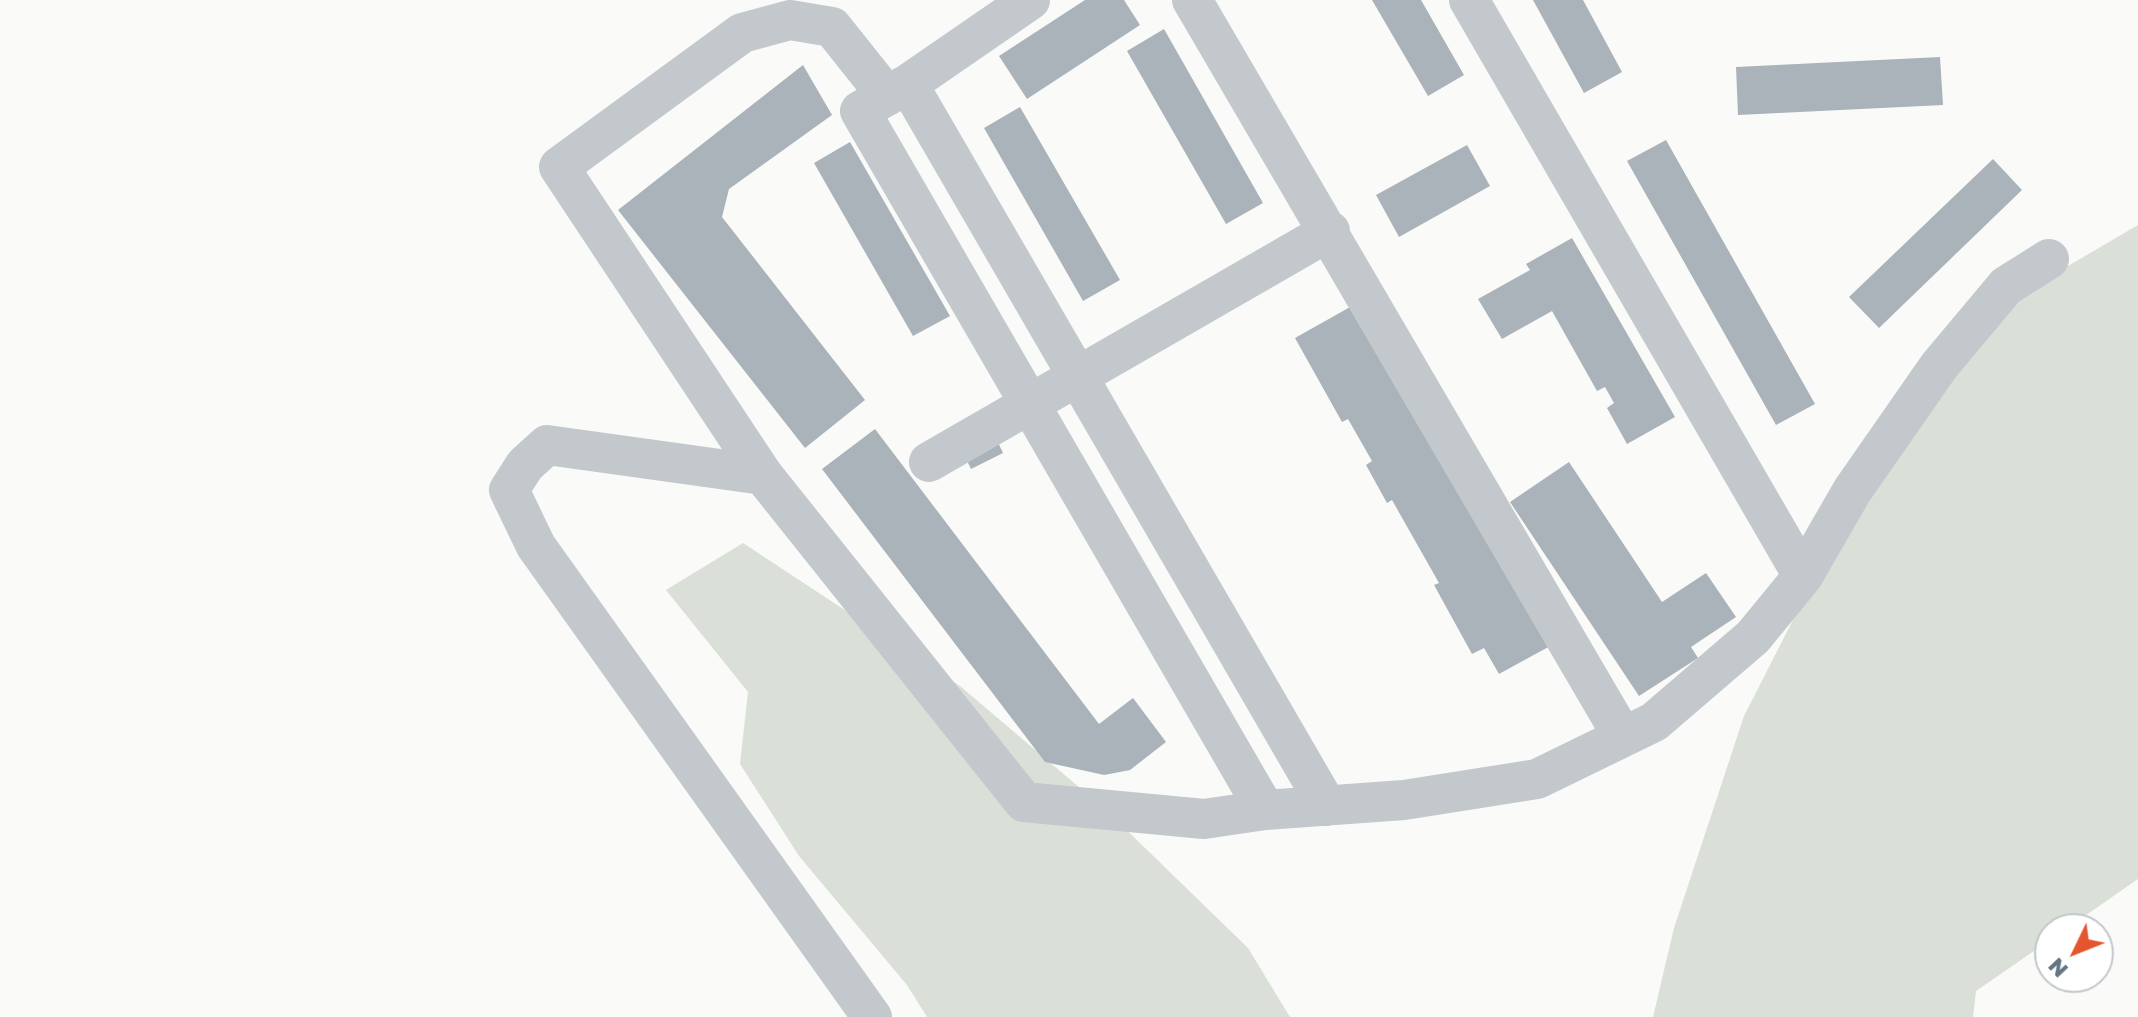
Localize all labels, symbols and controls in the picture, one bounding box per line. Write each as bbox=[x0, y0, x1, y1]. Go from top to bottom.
north arrow bbox=[2034, 913, 2114, 993]
text: N bbox=[2042, 953, 2073, 984]

